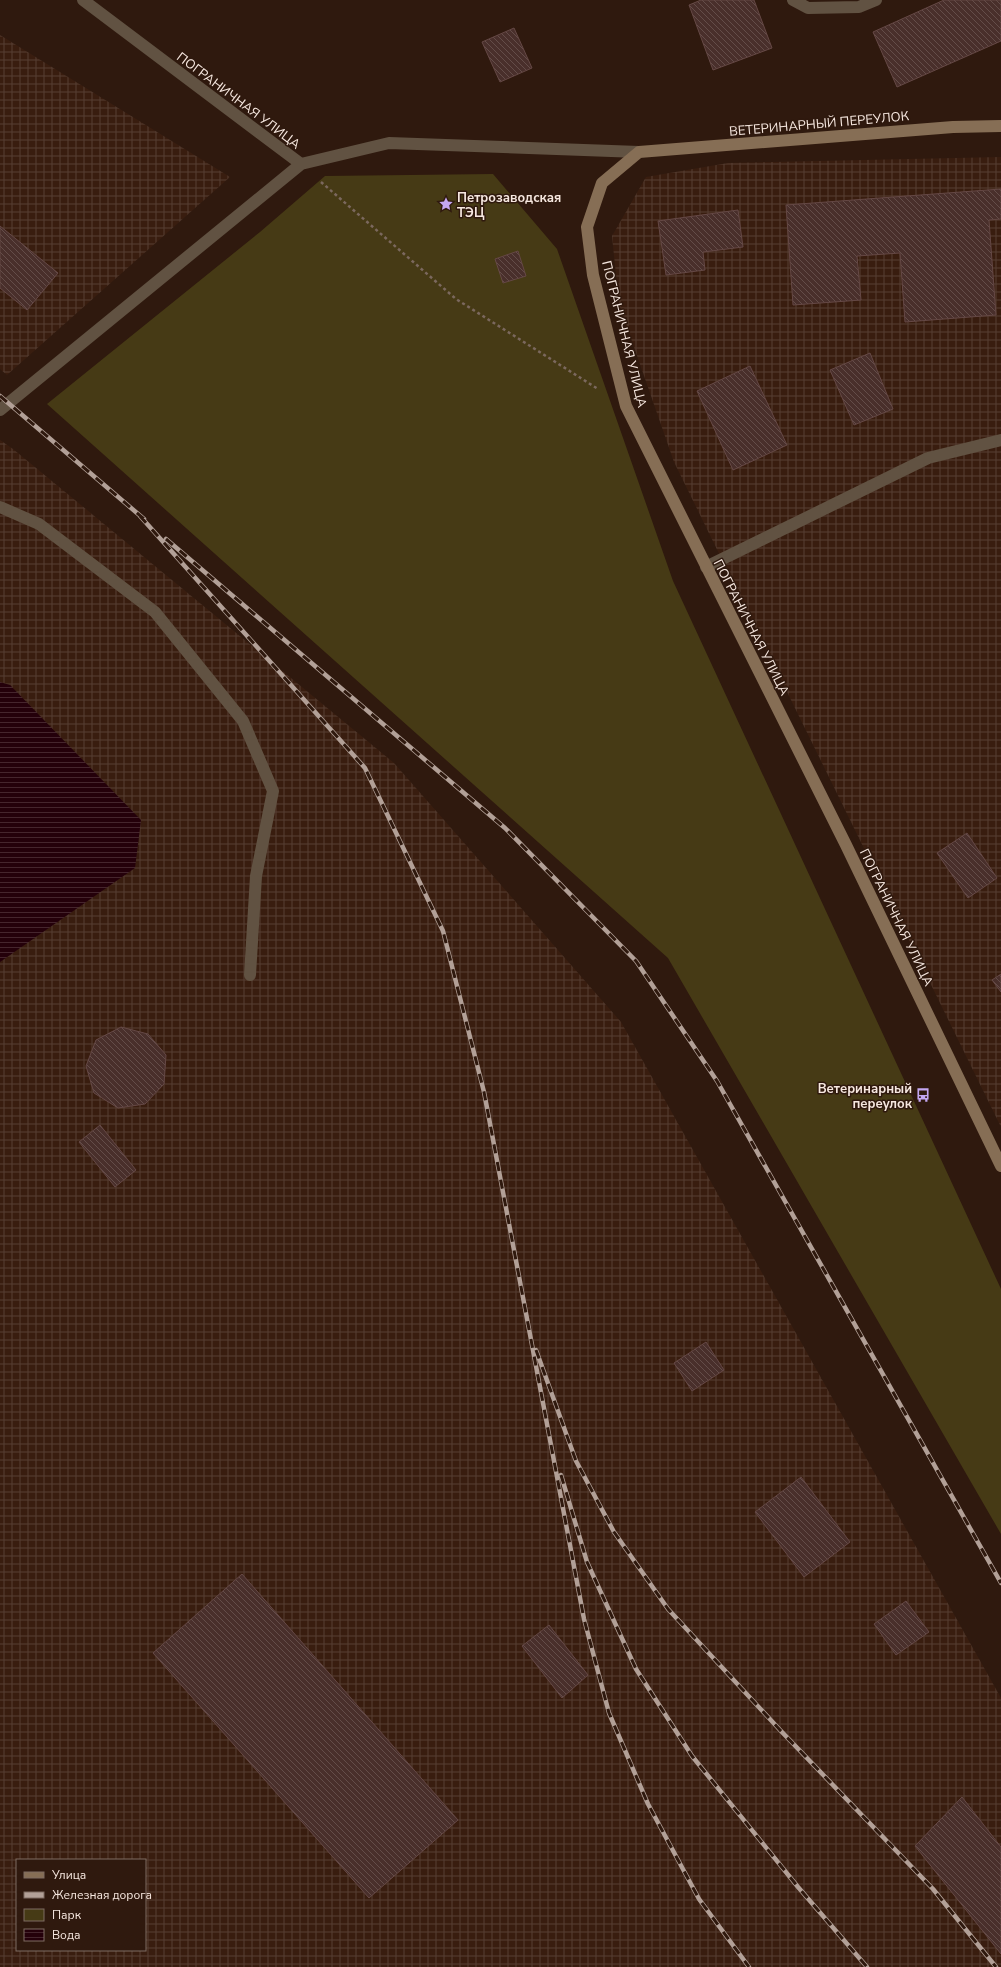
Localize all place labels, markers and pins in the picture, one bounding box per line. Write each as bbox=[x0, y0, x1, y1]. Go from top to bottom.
place label: Петрозаводская ТЭЦ bbox=[457, 189, 561, 222]
place icon: Петрозаводская ТЭЦ bbox=[438, 196, 454, 212]
place label: Ветеринарный переулок bbox=[818, 1080, 913, 1113]
bus stop icon: Ветеринарный переулок bbox=[915, 1087, 931, 1103]

